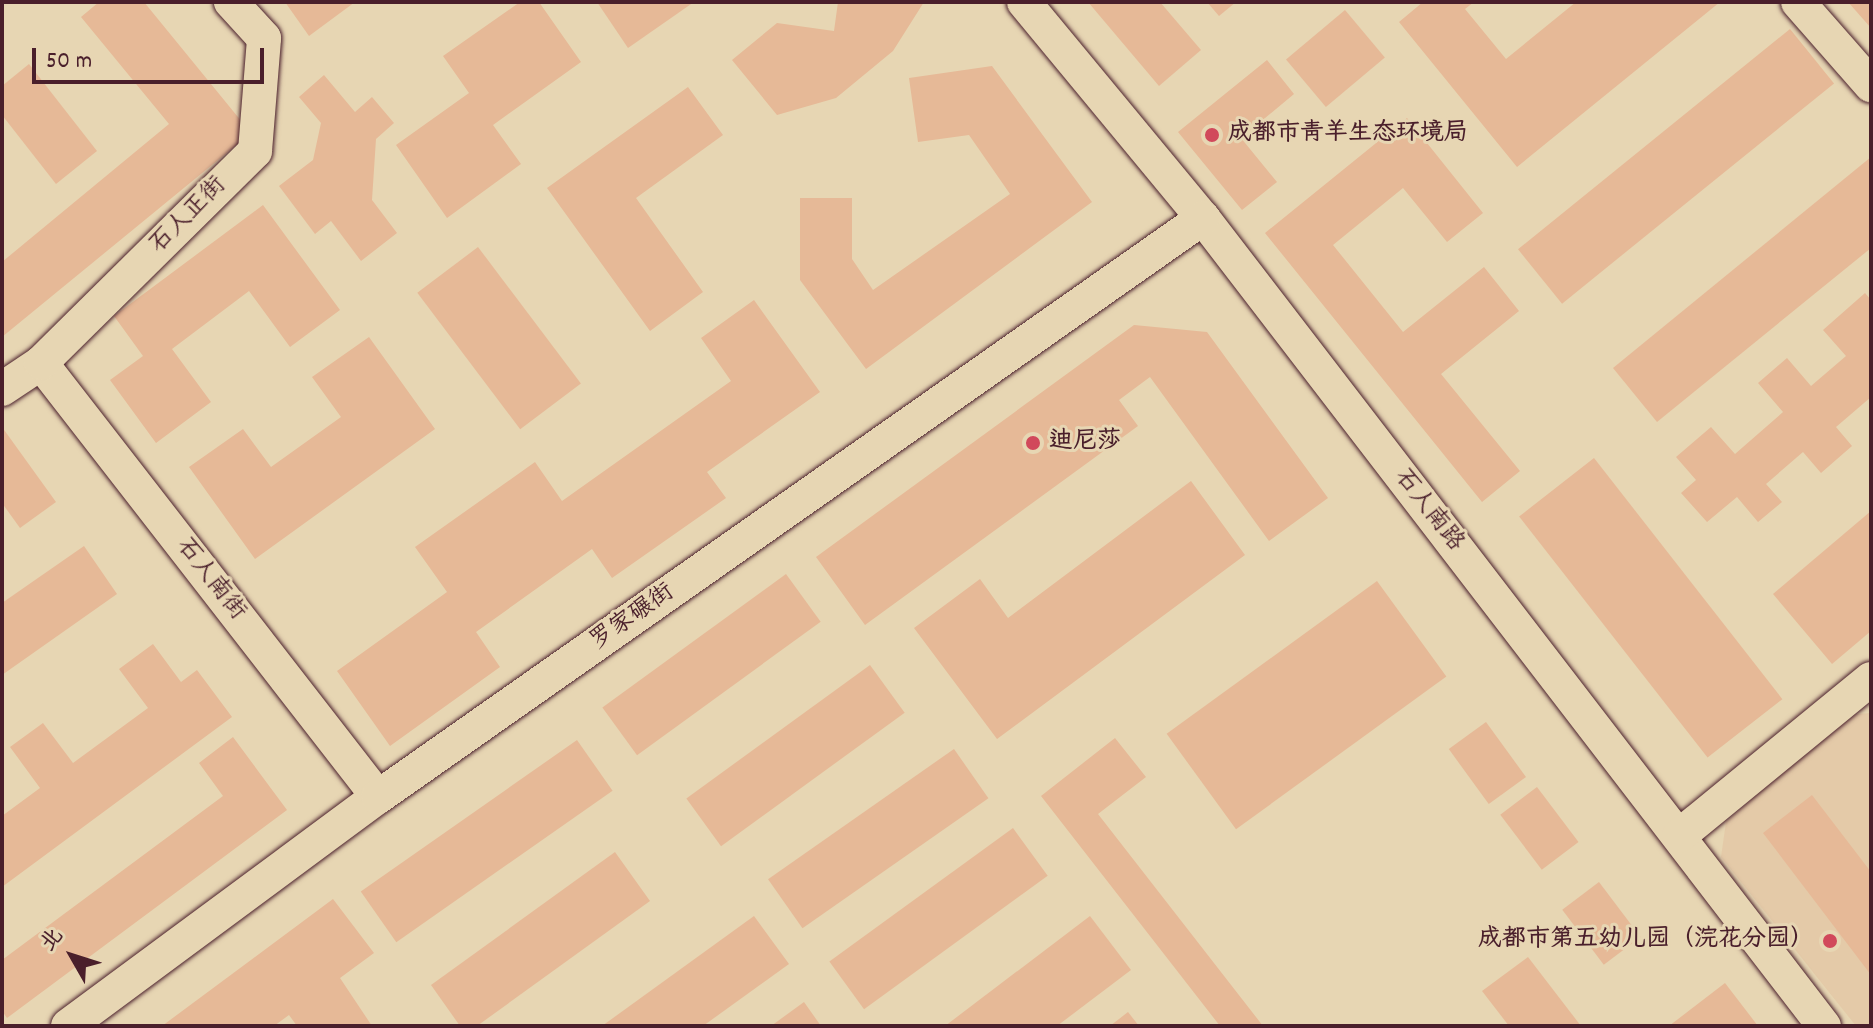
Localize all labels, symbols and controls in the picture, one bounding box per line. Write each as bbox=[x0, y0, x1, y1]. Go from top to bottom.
scale bar bbox=[36, 32, 268, 82]
text: 50 m bbox=[46, 45, 92, 79]
place label: 成都市青羊生态环境局 bbox=[1228, 121, 1468, 149]
marker: 成都市青羊生态环境局 bbox=[1203, 126, 1221, 144]
street label: 石人正街 bbox=[145, 172, 233, 260]
place label: 迪尼莎 bbox=[1049, 429, 1121, 457]
marker: 迪尼莎 bbox=[1024, 434, 1042, 452]
street label: 石人南路 bbox=[1387, 464, 1469, 558]
street label: 石人南街 bbox=[169, 533, 251, 627]
street label: 罗家碾街 bbox=[585, 579, 681, 657]
north arrow bbox=[32, 916, 112, 996]
text: 北 bbox=[34, 922, 72, 959]
place label: 成都市第五幼儿园（浣花分园） bbox=[1478, 927, 1814, 955]
marker: 成都市第五幼儿园（浣花分园） bbox=[1821, 932, 1839, 950]

